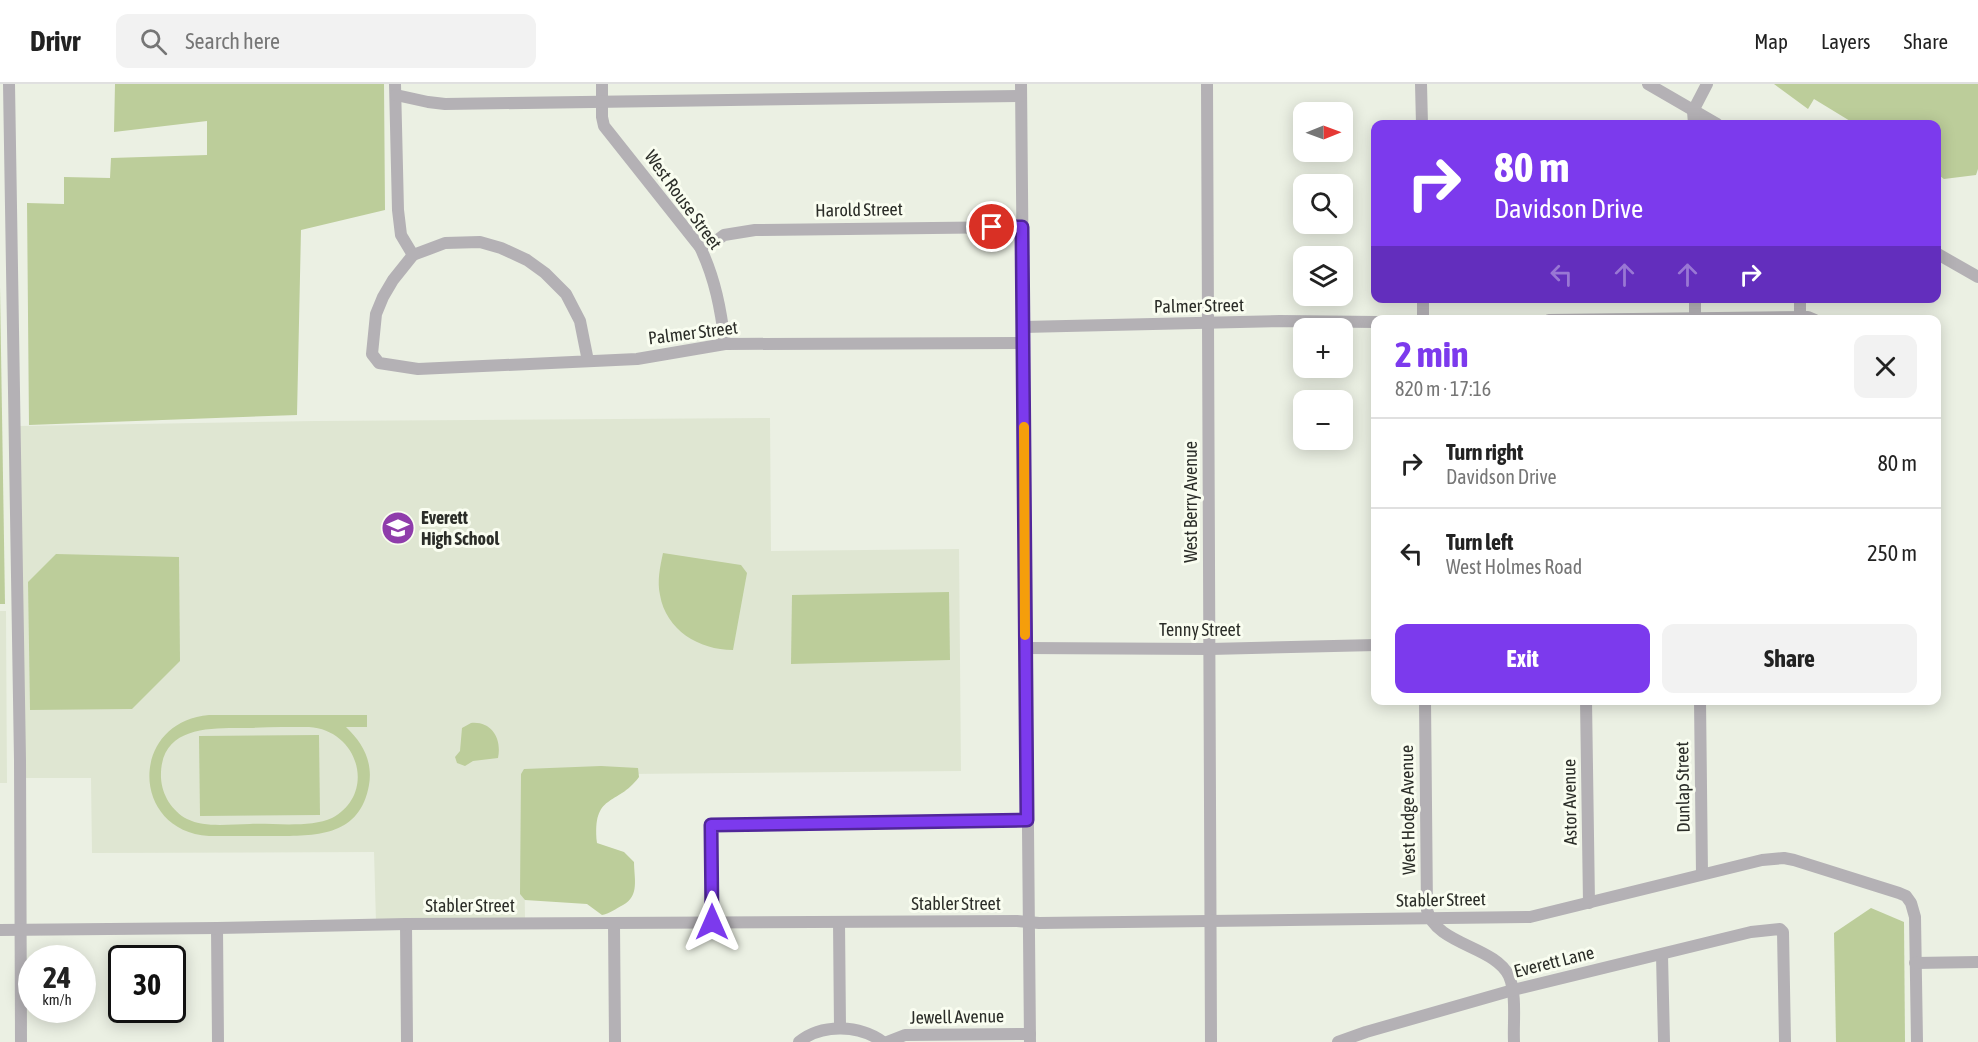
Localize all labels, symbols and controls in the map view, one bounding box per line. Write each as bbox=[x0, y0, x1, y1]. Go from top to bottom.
search box bbox=[116, 14, 536, 68]
text: Drivr bbox=[30, 25, 80, 57]
icon: search bbox=[137, 25, 170, 58]
text: Search here bbox=[185, 28, 280, 54]
text: Map bbox=[1754, 29, 1788, 53]
text: Layers bbox=[1821, 29, 1871, 53]
text: Share bbox=[1904, 29, 1948, 53]
north arrow bbox=[1293, 102, 1353, 162]
map controls bbox=[1293, 102, 1353, 450]
text: 80 m bbox=[1494, 143, 1569, 191]
icon: right bbox=[1395, 144, 1473, 222]
street label: West Rouse Street bbox=[640, 146, 726, 253]
button: search bbox=[1293, 174, 1353, 234]
text: Davidson Drive bbox=[1494, 193, 1643, 224]
street label: Harold Street bbox=[815, 198, 903, 221]
pin bbox=[966, 201, 1017, 252]
icon: arrive bbox=[975, 210, 1008, 243]
button: layers bbox=[1293, 246, 1353, 306]
icon: left bbox=[1545, 258, 1578, 291]
icon: ahead bbox=[1608, 258, 1641, 291]
icon: ahead bbox=[1671, 258, 1704, 291]
icon: right bbox=[1734, 258, 1767, 291]
street label: Palmer Street bbox=[1154, 294, 1244, 317]
street label: Palmer Street bbox=[647, 317, 739, 348]
button: + bbox=[1293, 318, 1353, 378]
text: 2 min bbox=[1395, 333, 1469, 375]
button: close bbox=[1854, 335, 1917, 398]
text: 820 m · 17:16 bbox=[1395, 377, 1491, 400]
button: − bbox=[1293, 390, 1353, 450]
text: Turn right bbox=[1446, 439, 1523, 465]
street label: West Berry Avenue bbox=[1180, 441, 1201, 563]
icon: right bbox=[1395, 447, 1428, 480]
text: 80 m bbox=[1877, 450, 1917, 476]
text: Davidson Drive bbox=[1446, 465, 1557, 488]
place label: Everett High School bbox=[421, 507, 499, 549]
school or university icon: Everett High School bbox=[380, 510, 416, 546]
text: Turn left bbox=[1446, 529, 1513, 555]
icon: left bbox=[1395, 537, 1428, 570]
text: 250 m bbox=[1867, 540, 1917, 566]
text: West Holmes Road bbox=[1446, 555, 1582, 578]
street label: Tenny Street bbox=[1159, 619, 1241, 640]
button: Exit bbox=[1395, 624, 1650, 693]
button: Share bbox=[1662, 624, 1917, 693]
street label: Dunlap Street bbox=[1671, 741, 1694, 833]
street label: West Hodge Avenue bbox=[1396, 745, 1419, 875]
street label: Astor Avenue bbox=[1558, 759, 1581, 845]
street label: Stabler Street bbox=[1396, 888, 1486, 911]
position arrow bbox=[680, 890, 744, 954]
street label: Stabler Street bbox=[911, 893, 1001, 914]
street label: Stabler Street bbox=[425, 895, 515, 916]
street label: Everett Lane bbox=[1512, 941, 1596, 982]
speed limit sign: 30 bbox=[108, 945, 186, 1023]
text: 24 bbox=[43, 960, 71, 994]
text: km/h bbox=[42, 991, 72, 1008]
street label: Jewell Avenue bbox=[910, 1005, 1004, 1028]

